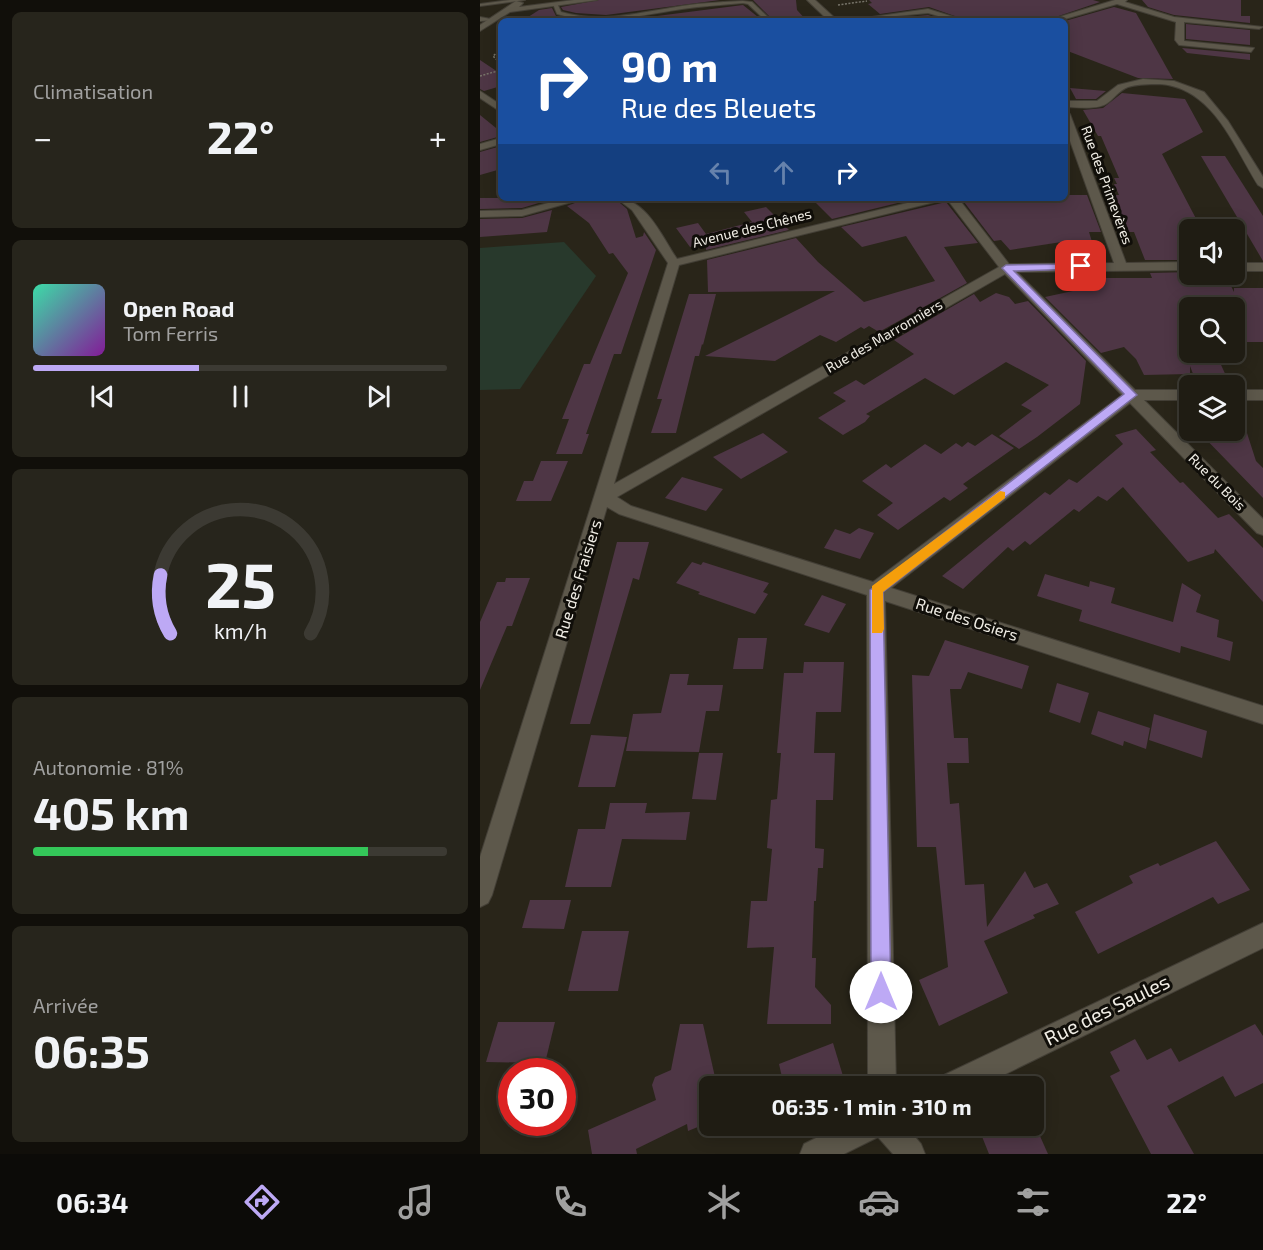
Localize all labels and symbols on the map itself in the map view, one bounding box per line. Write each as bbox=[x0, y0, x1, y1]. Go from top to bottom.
street label: Rue des Primevères bbox=[1078, 123, 1137, 246]
street label: Avenue des Chênes bbox=[691, 204, 813, 251]
pin bbox=[1055, 240, 1106, 291]
street label: Rue des Marronniers bbox=[822, 295, 945, 376]
street label: Rue du Bois bbox=[1185, 450, 1249, 514]
street label: Rue des Fraisiers bbox=[550, 517, 605, 641]
street label: Rue des Osiers bbox=[914, 593, 1021, 644]
position arrow bbox=[849, 960, 913, 1024]
street label: Rue des Saules bbox=[1040, 968, 1173, 1050]
speed limit sign: 30 bbox=[498, 1058, 576, 1136]

